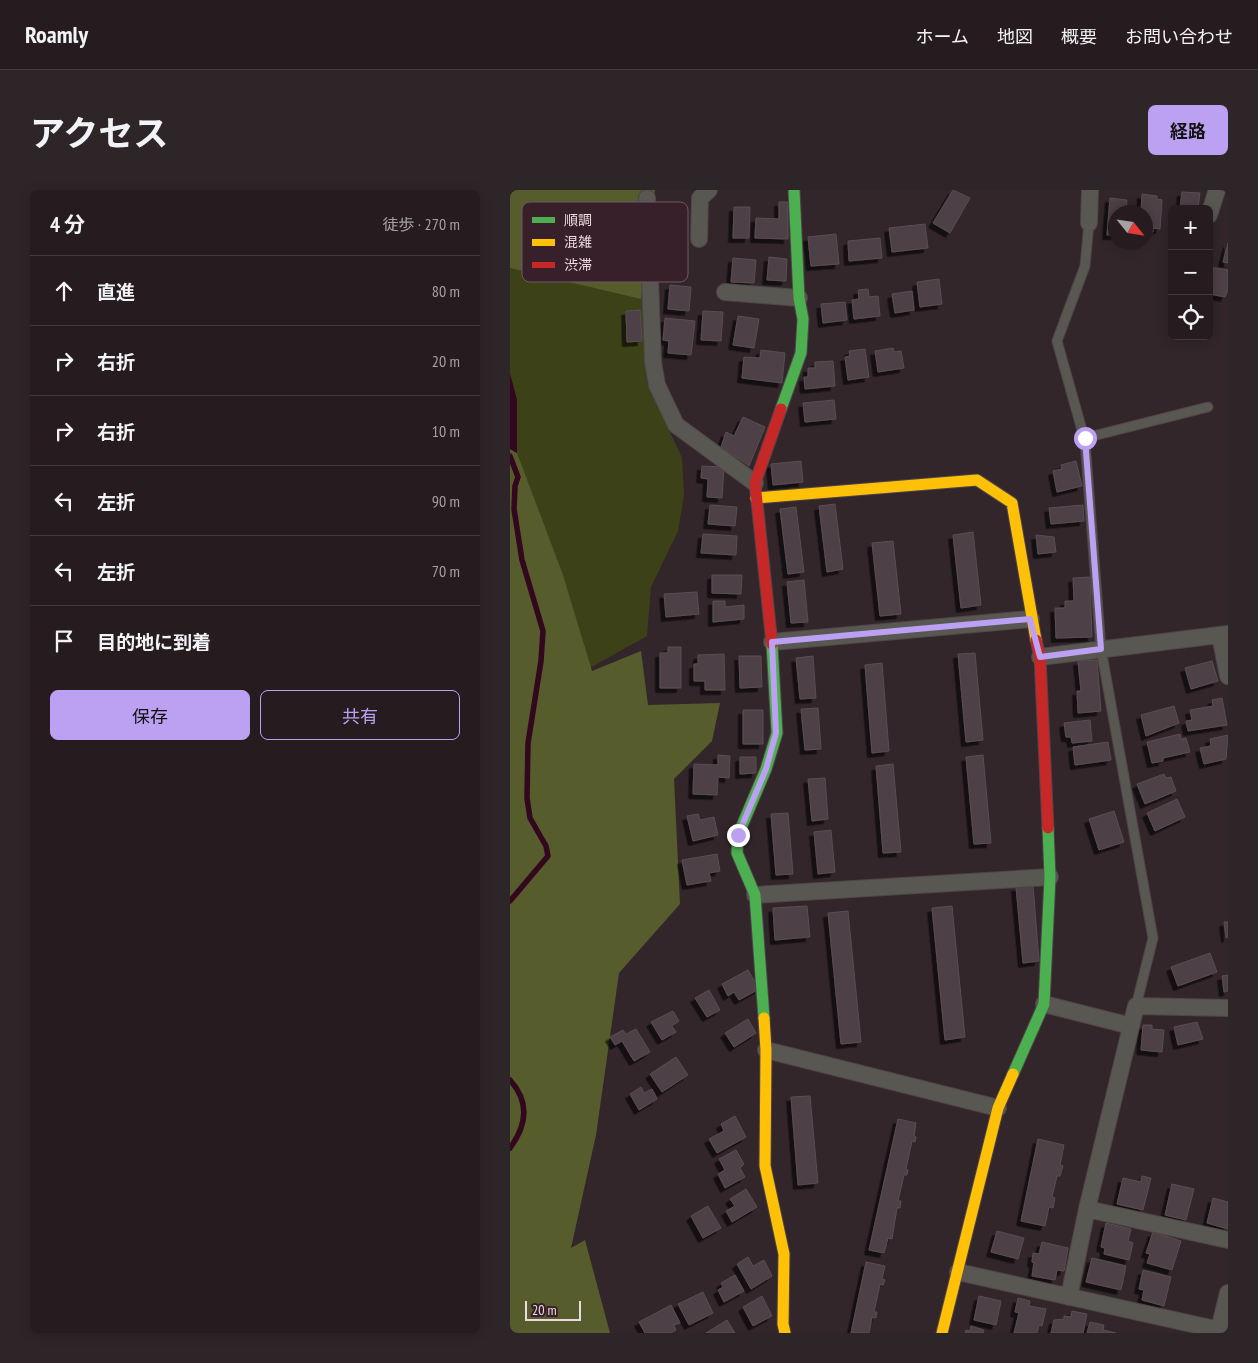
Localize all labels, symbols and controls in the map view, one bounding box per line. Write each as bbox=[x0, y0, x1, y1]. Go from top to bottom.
text: Roamly bbox=[25, 19, 88, 50]
text: ホーム bbox=[916, 25, 969, 48]
text: 地図 bbox=[997, 25, 1033, 48]
text: 概要 bbox=[1061, 25, 1097, 48]
text: お問い合わせ bbox=[1125, 25, 1233, 48]
button: 経路 bbox=[1148, 105, 1228, 155]
text: アクセス bbox=[30, 110, 168, 156]
legend bbox=[522, 202, 688, 282]
north arrow bbox=[1108, 205, 1153, 250]
map controls bbox=[1168, 205, 1213, 340]
button: + bbox=[1168, 205, 1213, 250]
text: 4 分 bbox=[50, 211, 85, 238]
text: 順調 bbox=[564, 211, 592, 229]
text: 徒歩 · 270 m bbox=[382, 214, 460, 234]
text: 混雑 bbox=[564, 233, 592, 251]
button: − bbox=[1168, 250, 1213, 295]
text: 渋滞 bbox=[564, 256, 592, 274]
icon: ahead bbox=[50, 277, 78, 305]
text: 直進 bbox=[97, 280, 135, 304]
text: 80 m bbox=[432, 281, 460, 301]
button: locate bbox=[1168, 295, 1213, 340]
icon: right bbox=[50, 347, 78, 375]
text: 右折 bbox=[97, 350, 135, 374]
text: 20 m bbox=[432, 351, 460, 371]
icon: right bbox=[50, 417, 78, 445]
text: 右折 bbox=[97, 420, 135, 444]
text: 10 m bbox=[432, 421, 460, 441]
route start bbox=[1074, 427, 1097, 450]
icon: left bbox=[50, 487, 78, 515]
text: 左折 bbox=[97, 490, 135, 514]
text: 90 m bbox=[432, 491, 460, 511]
icon: left bbox=[50, 557, 78, 585]
text: 左折 bbox=[97, 560, 135, 584]
text: 70 m bbox=[432, 561, 460, 581]
icon: arrive bbox=[50, 627, 78, 655]
text: 目的地に到着 bbox=[97, 630, 211, 654]
button: 保存 bbox=[50, 690, 250, 740]
button: 共有 bbox=[260, 690, 460, 740]
route end bbox=[727, 824, 750, 847]
scale bar bbox=[525, 1298, 581, 1321]
text: 20 m bbox=[532, 1301, 557, 1319]

